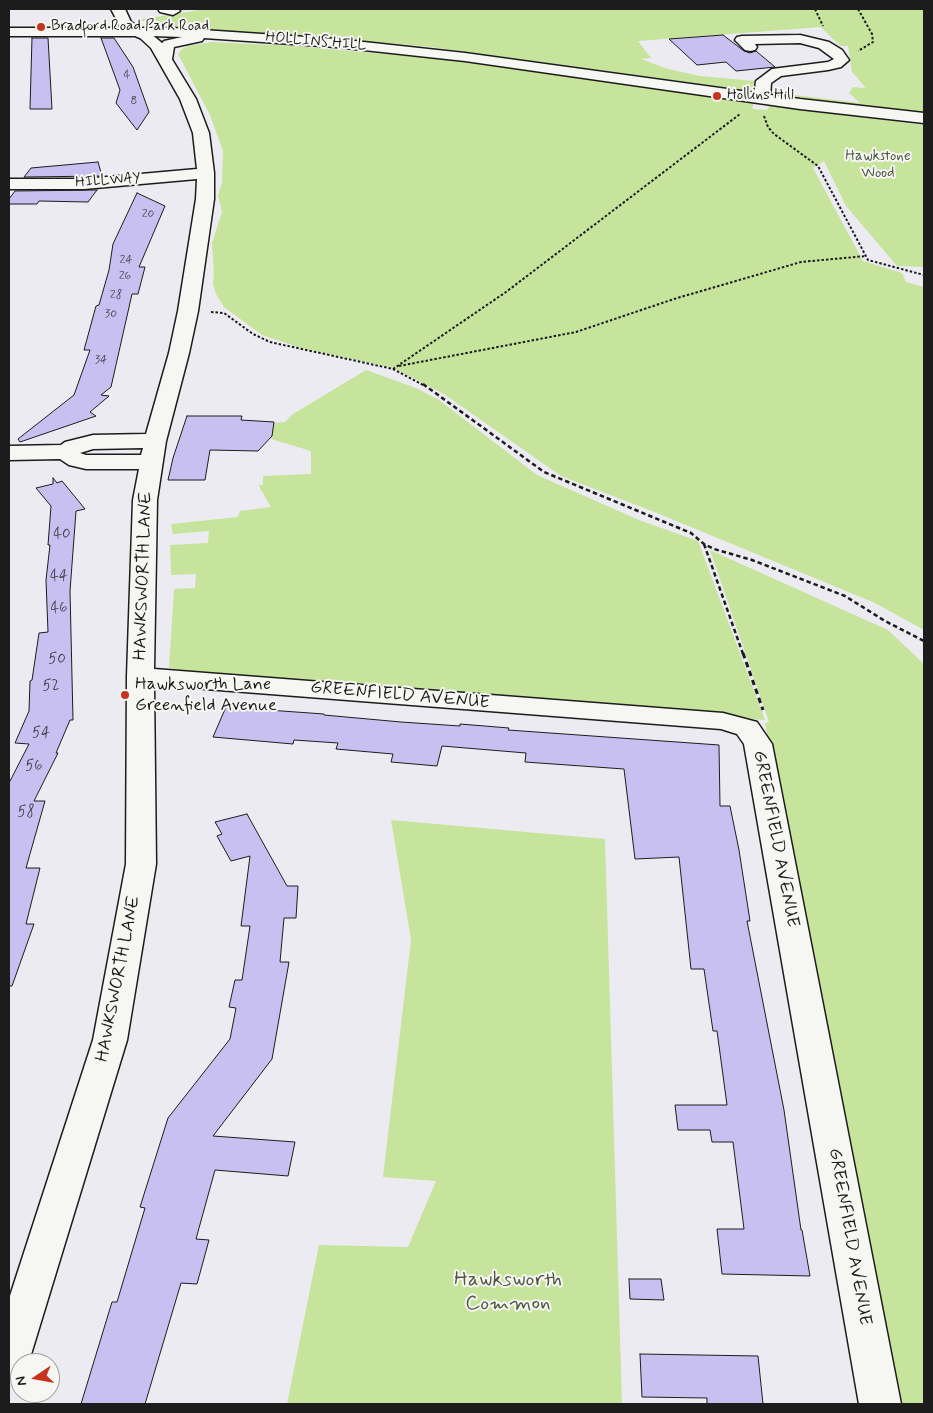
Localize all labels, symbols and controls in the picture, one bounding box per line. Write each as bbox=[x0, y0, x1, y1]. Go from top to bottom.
place label: Bradford Road Park Road bbox=[51, 18, 209, 36]
marker: Bradford Road Park Road bbox=[35, 21, 47, 33]
street label: HOLLINS HILL bbox=[265, 29, 367, 55]
house number: 4 bbox=[124, 68, 130, 82]
place label: Hollins Hill bbox=[727, 87, 794, 105]
marker: Hollins Hill bbox=[711, 90, 723, 102]
house number: 8 bbox=[131, 94, 137, 108]
park label: Hawkstone Wood bbox=[845, 148, 911, 183]
street label: HILLWAY bbox=[75, 170, 141, 192]
house number: 20 bbox=[142, 207, 154, 221]
house number: 24 bbox=[119, 253, 133, 267]
house number: 26 bbox=[119, 269, 131, 283]
house number: 28 bbox=[110, 288, 122, 302]
house number: 30 bbox=[105, 307, 117, 321]
house number: 34 bbox=[95, 353, 107, 367]
street label: HAWKSWORTH LANE bbox=[130, 491, 158, 661]
house number: 40 bbox=[53, 526, 71, 544]
house number: 44 bbox=[50, 568, 68, 586]
house number: 46 bbox=[50, 600, 68, 618]
house number: 50 bbox=[48, 651, 66, 669]
place label: Hawksworth Lane Greenfield Avenue bbox=[135, 674, 277, 716]
street label: GREENFIELD AVENUE bbox=[309, 677, 491, 715]
house number: 52 bbox=[43, 678, 59, 696]
marker: Hawksworth Lane Greenfield Avenue bbox=[119, 689, 131, 701]
house number: 54 bbox=[32, 725, 50, 743]
street label: GREENFIELD AVENUE bbox=[747, 749, 803, 929]
house number: 56 bbox=[25, 758, 43, 776]
house number: 58 bbox=[17, 804, 35, 822]
street label: HAWKSWORTH LANE bbox=[92, 894, 146, 1064]
street label: GREENFIELD AVENUE bbox=[823, 1147, 875, 1327]
park label: Hawksworth Common bbox=[454, 1268, 562, 1318]
north arrow bbox=[10, 1353, 60, 1403]
text: N bbox=[12, 1374, 31, 1387]

